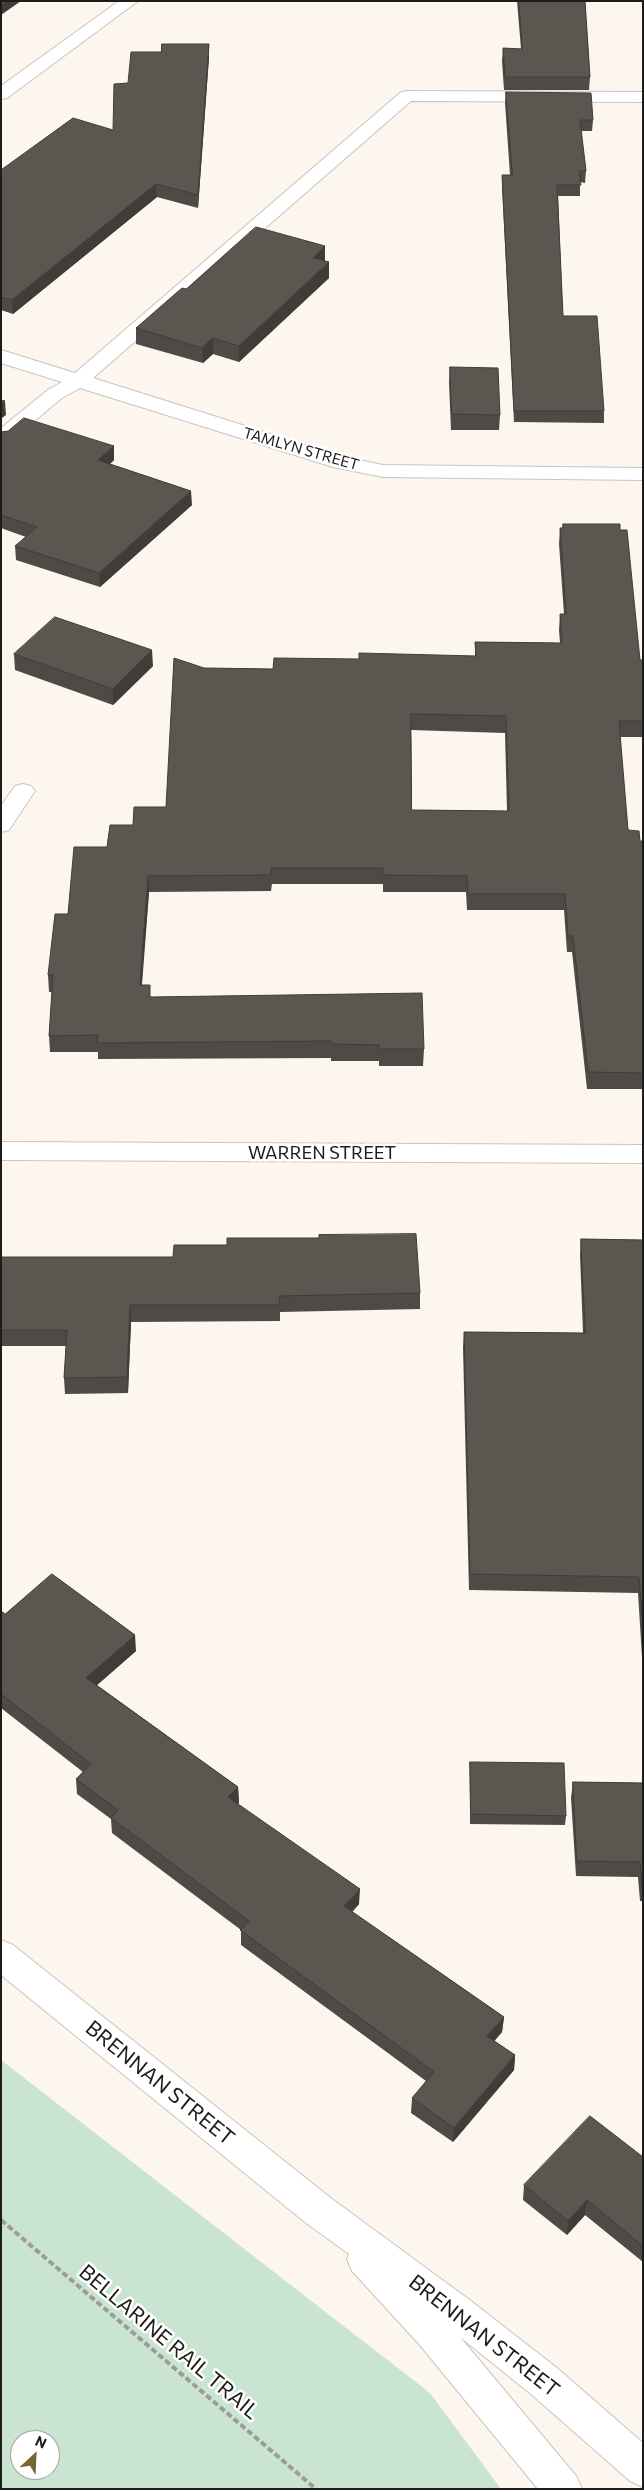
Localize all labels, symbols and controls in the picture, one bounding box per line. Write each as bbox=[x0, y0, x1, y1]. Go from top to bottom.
street label: TAMLYN STREET bbox=[241, 424, 361, 474]
street label: WARREN STREET bbox=[248, 1142, 396, 1164]
street label: BRENNAN STREET bbox=[81, 2015, 239, 2151]
street label: BELLARINE RAIL TRAIL bbox=[74, 2259, 264, 2425]
street label: BRENNAN STREET bbox=[404, 2269, 564, 2403]
north arrow bbox=[10, 2430, 60, 2480]
text: N bbox=[33, 2432, 49, 2452]

